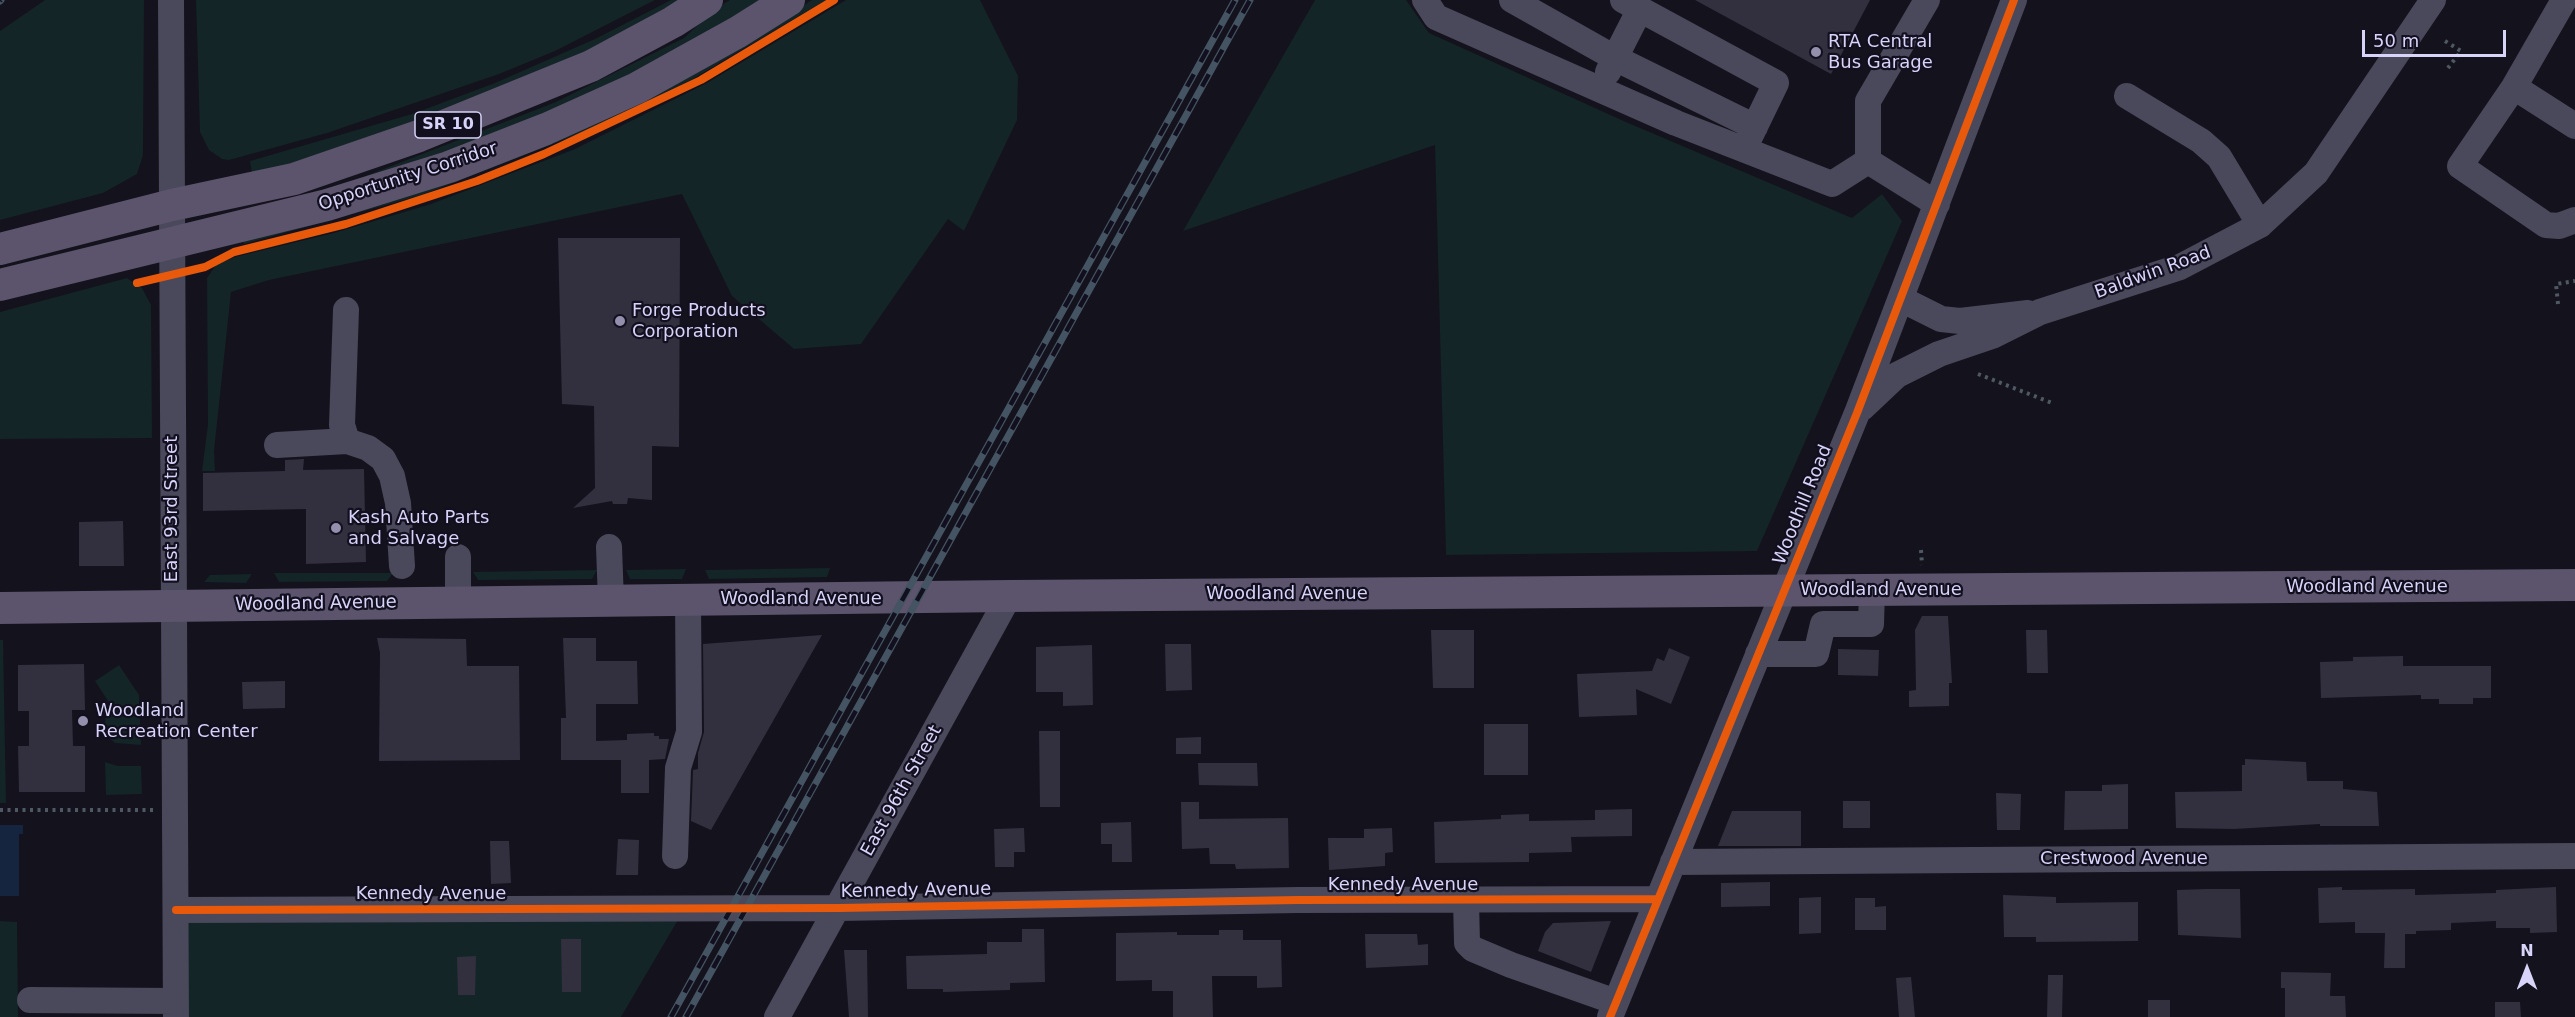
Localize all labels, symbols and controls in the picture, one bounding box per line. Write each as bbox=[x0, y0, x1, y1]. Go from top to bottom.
scale bar bbox=[2365, 18, 2509, 56]
text: 50 m bbox=[2373, 30, 2419, 51]
place label: RTA Central Bus Garage bbox=[1828, 31, 1933, 74]
marker: RTA Central Bus Garage bbox=[1809, 45, 1823, 59]
road number: SR 10 bbox=[415, 112, 481, 138]
street label: Opportunity Corridor bbox=[316, 138, 500, 216]
street label: Baldwin Road bbox=[2092, 242, 2214, 304]
place label: Forge Products Corporation bbox=[632, 300, 766, 342]
marker: Forge Products Corporation bbox=[613, 314, 627, 328]
street label: East 93rd Street bbox=[161, 436, 183, 582]
street label: Woodhill Road bbox=[1769, 442, 1837, 568]
place label: Kash Auto Parts and Salvage bbox=[348, 507, 489, 550]
marker: Kash Auto Parts and Salvage bbox=[329, 521, 343, 535]
street label: Woodland Avenue bbox=[2286, 576, 2448, 598]
street label: Woodland Avenue bbox=[1800, 579, 1962, 601]
street label: Woodland Avenue bbox=[1206, 583, 1368, 605]
street label: Woodland Avenue bbox=[720, 588, 882, 610]
street label: Woodland Avenue bbox=[235, 592, 397, 616]
place label: Woodland Recreation Center bbox=[95, 700, 258, 742]
marker: Woodland Recreation Center bbox=[76, 714, 90, 728]
street label: East 96th Street bbox=[857, 722, 947, 860]
street label: Crestwood Avenue bbox=[2040, 848, 2208, 870]
street label: Kennedy Avenue bbox=[1328, 874, 1478, 896]
street label: Kennedy Avenue bbox=[841, 879, 991, 903]
street label: Kennedy Avenue bbox=[356, 883, 506, 905]
north arrow bbox=[2497, 939, 2557, 999]
text: N bbox=[2520, 941, 2534, 960]

